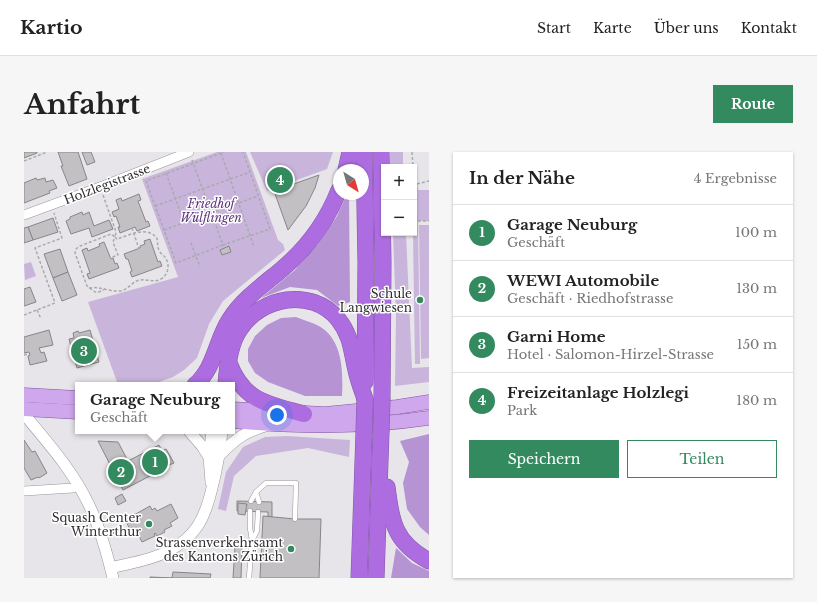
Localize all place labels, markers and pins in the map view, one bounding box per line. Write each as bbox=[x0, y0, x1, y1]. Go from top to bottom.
pin: 4 bbox=[267, 165, 293, 195]
place label: Schule Langwiesen bbox=[339, 286, 412, 315]
marker: Schule Langwiesen bbox=[415, 295, 425, 305]
pin: 3 bbox=[71, 336, 97, 366]
pin: 1 bbox=[142, 447, 168, 477]
pin: 2 bbox=[108, 457, 134, 487]
place label: Squash Center Winterthur bbox=[52, 510, 141, 539]
marker: Squash Center Winterthur bbox=[144, 519, 154, 529]
place label: Strassenverkehrsamt des Kantons Zürich bbox=[156, 535, 283, 564]
marker: Strassenverkehrsamt des Kantons Zürich bbox=[286, 544, 296, 554]

